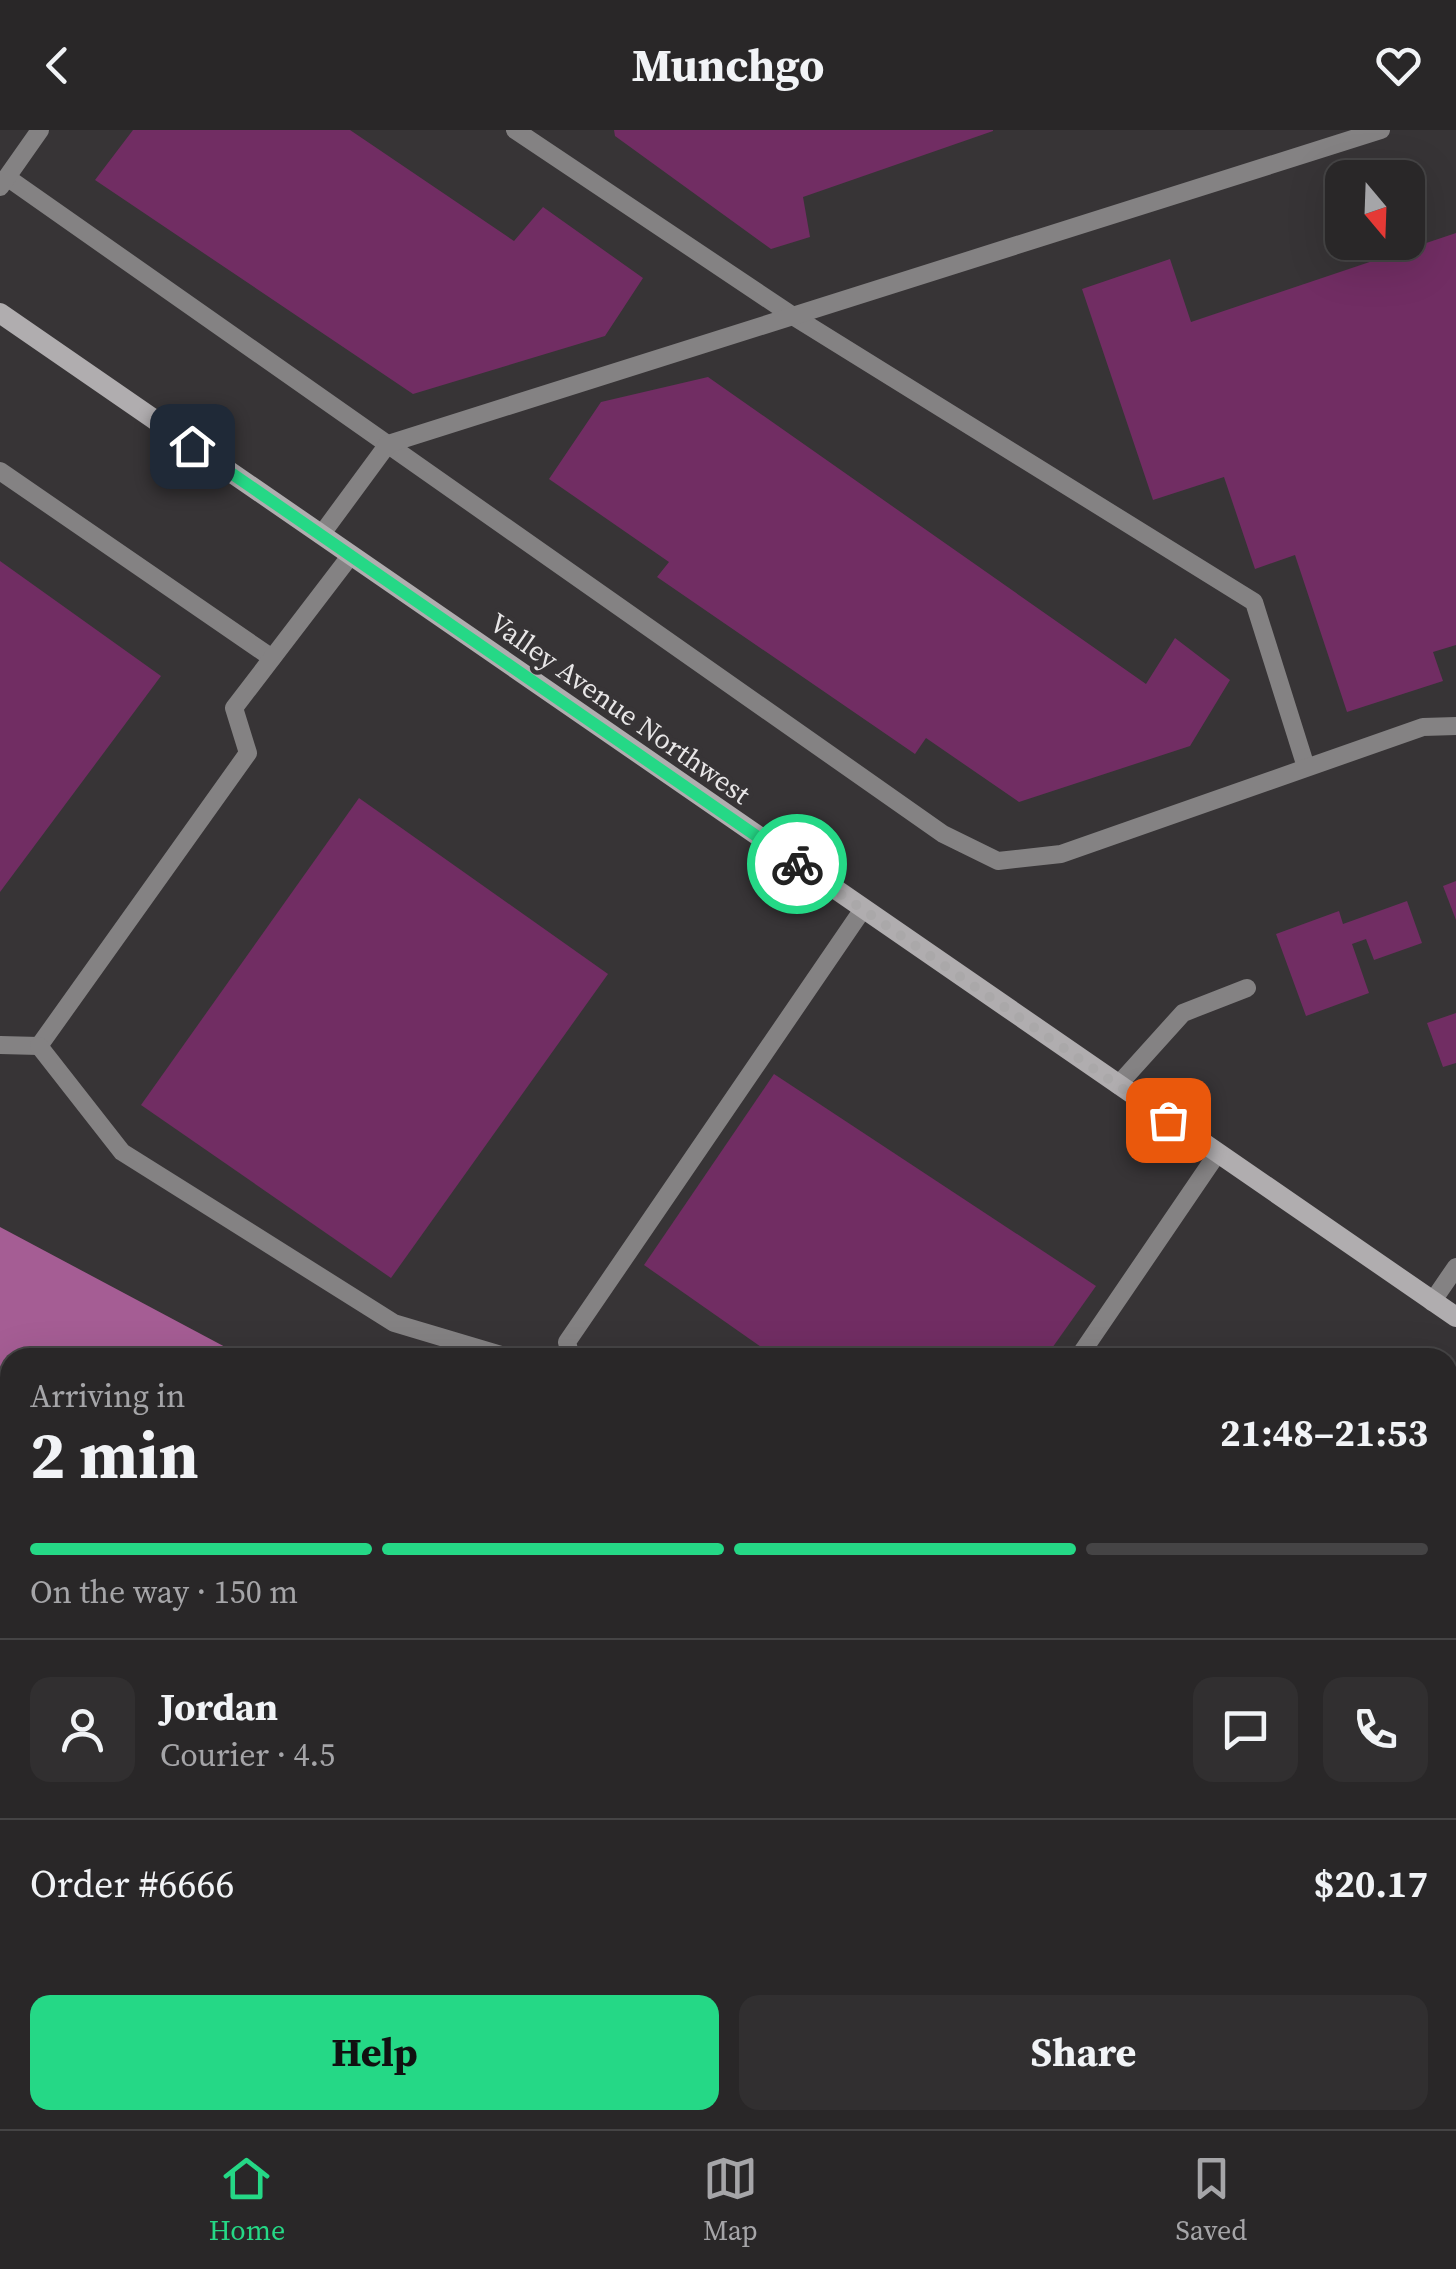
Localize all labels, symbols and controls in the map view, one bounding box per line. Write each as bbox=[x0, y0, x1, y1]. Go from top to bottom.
text: Munchgo bbox=[632, 34, 824, 96]
icon: back bbox=[30, 38, 85, 93]
icon: heart bbox=[1371, 38, 1426, 93]
north arrow bbox=[1325, 160, 1425, 260]
map controls bbox=[1325, 160, 1425, 260]
pin bbox=[150, 404, 235, 489]
icon: home bbox=[165, 419, 220, 474]
street label: Valley Avenue Northwest bbox=[482, 603, 759, 813]
courier bbox=[747, 814, 847, 914]
icon: bike bbox=[770, 837, 825, 892]
pin bbox=[1126, 1078, 1211, 1163]
icon: bag bbox=[1141, 1093, 1196, 1148]
text: Arriving in bbox=[30, 1374, 185, 1418]
text: 21:48–21:53 bbox=[1220, 1407, 1428, 1459]
text: 2 min bbox=[30, 1411, 199, 1500]
text: On the way · 150 m bbox=[30, 1570, 298, 1614]
button: person bbox=[30, 1677, 135, 1782]
button: chat bbox=[1193, 1677, 1298, 1782]
button: phone bbox=[1323, 1677, 1428, 1782]
text: Jordan bbox=[160, 1681, 278, 1733]
text: Courier · 4.5 bbox=[160, 1733, 335, 1777]
text: Order #6666 bbox=[30, 1858, 234, 1910]
text: $20.17 bbox=[1314, 1858, 1428, 1910]
button: Help bbox=[30, 1995, 719, 2110]
button: Share bbox=[739, 1995, 1428, 2110]
tab: Home bbox=[209, 2151, 285, 2249]
tab: Map bbox=[703, 2151, 758, 2249]
tab: Saved bbox=[1175, 2151, 1247, 2249]

